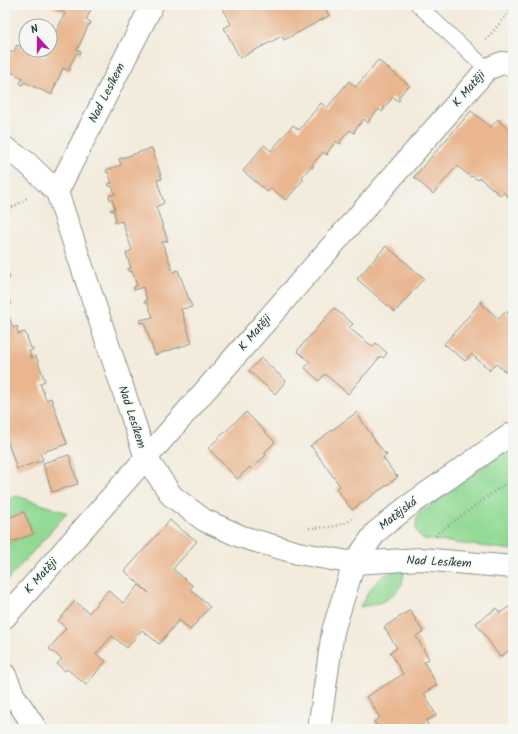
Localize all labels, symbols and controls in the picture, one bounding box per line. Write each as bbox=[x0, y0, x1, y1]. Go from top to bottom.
north arrow bbox=[18, 18, 58, 58]
text: N bbox=[28, 20, 41, 39]
street label: Nad Lesíkem bbox=[84, 59, 130, 126]
street label: K Matěji bbox=[448, 66, 491, 111]
street label: K Matěji bbox=[234, 310, 277, 355]
street label: Nad Lesíkem bbox=[113, 383, 151, 451]
street label: Matějská bbox=[375, 492, 422, 535]
street label: Nad Lesíkem bbox=[406, 551, 472, 573]
street label: K Matěji bbox=[20, 553, 63, 598]

